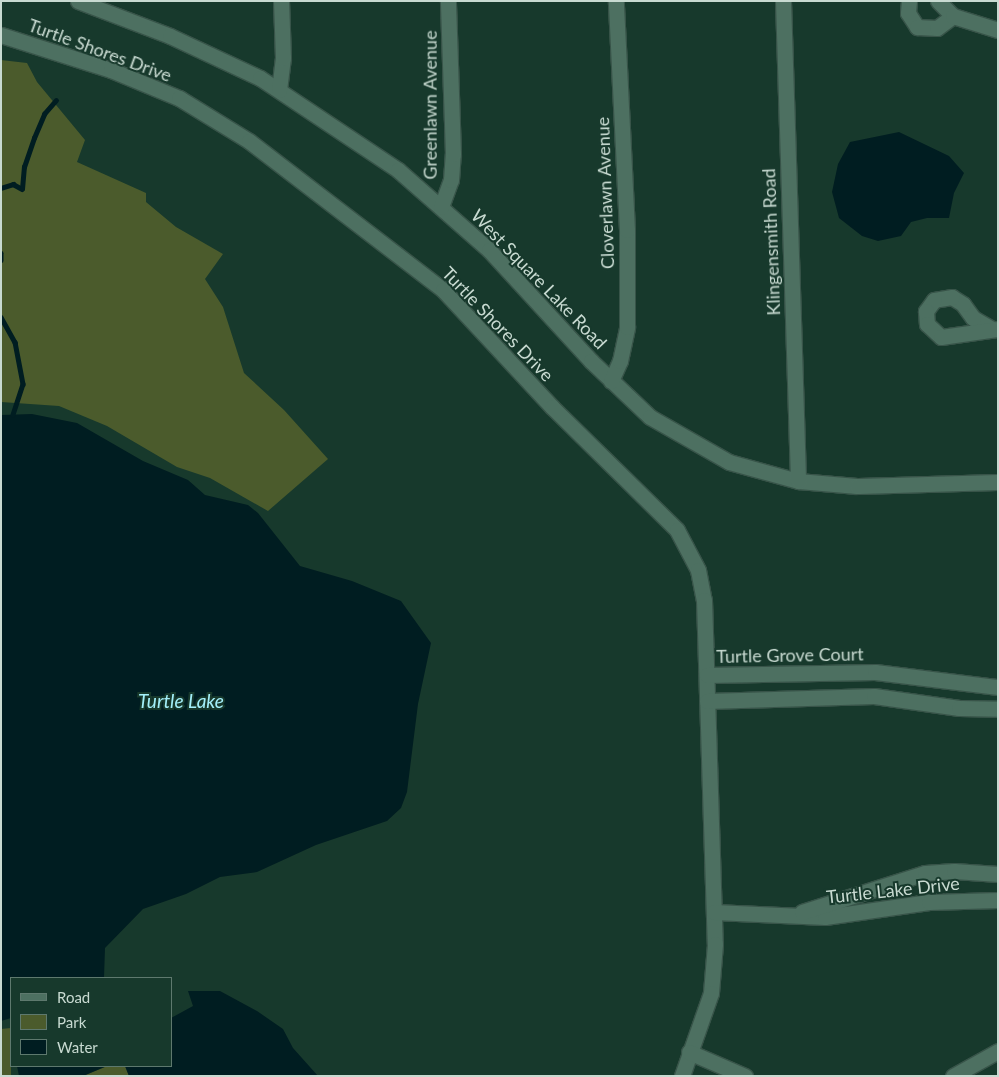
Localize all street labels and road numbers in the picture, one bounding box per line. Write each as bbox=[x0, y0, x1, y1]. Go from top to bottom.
street label: Turtle Shores Drive bbox=[25, 14, 175, 86]
street label: Greenlawn Avenue bbox=[419, 30, 441, 180]
street label: Cloverlawn Avenue bbox=[592, 116, 618, 270]
street label: Klingensmith Road bbox=[758, 168, 784, 316]
street label: West Square Lake Road bbox=[467, 205, 611, 353]
street label: Turtle Shores Drive bbox=[438, 262, 558, 386]
street label: Turtle Grove Court bbox=[716, 643, 864, 667]
street label: Turtle Lake Drive bbox=[825, 872, 961, 908]

